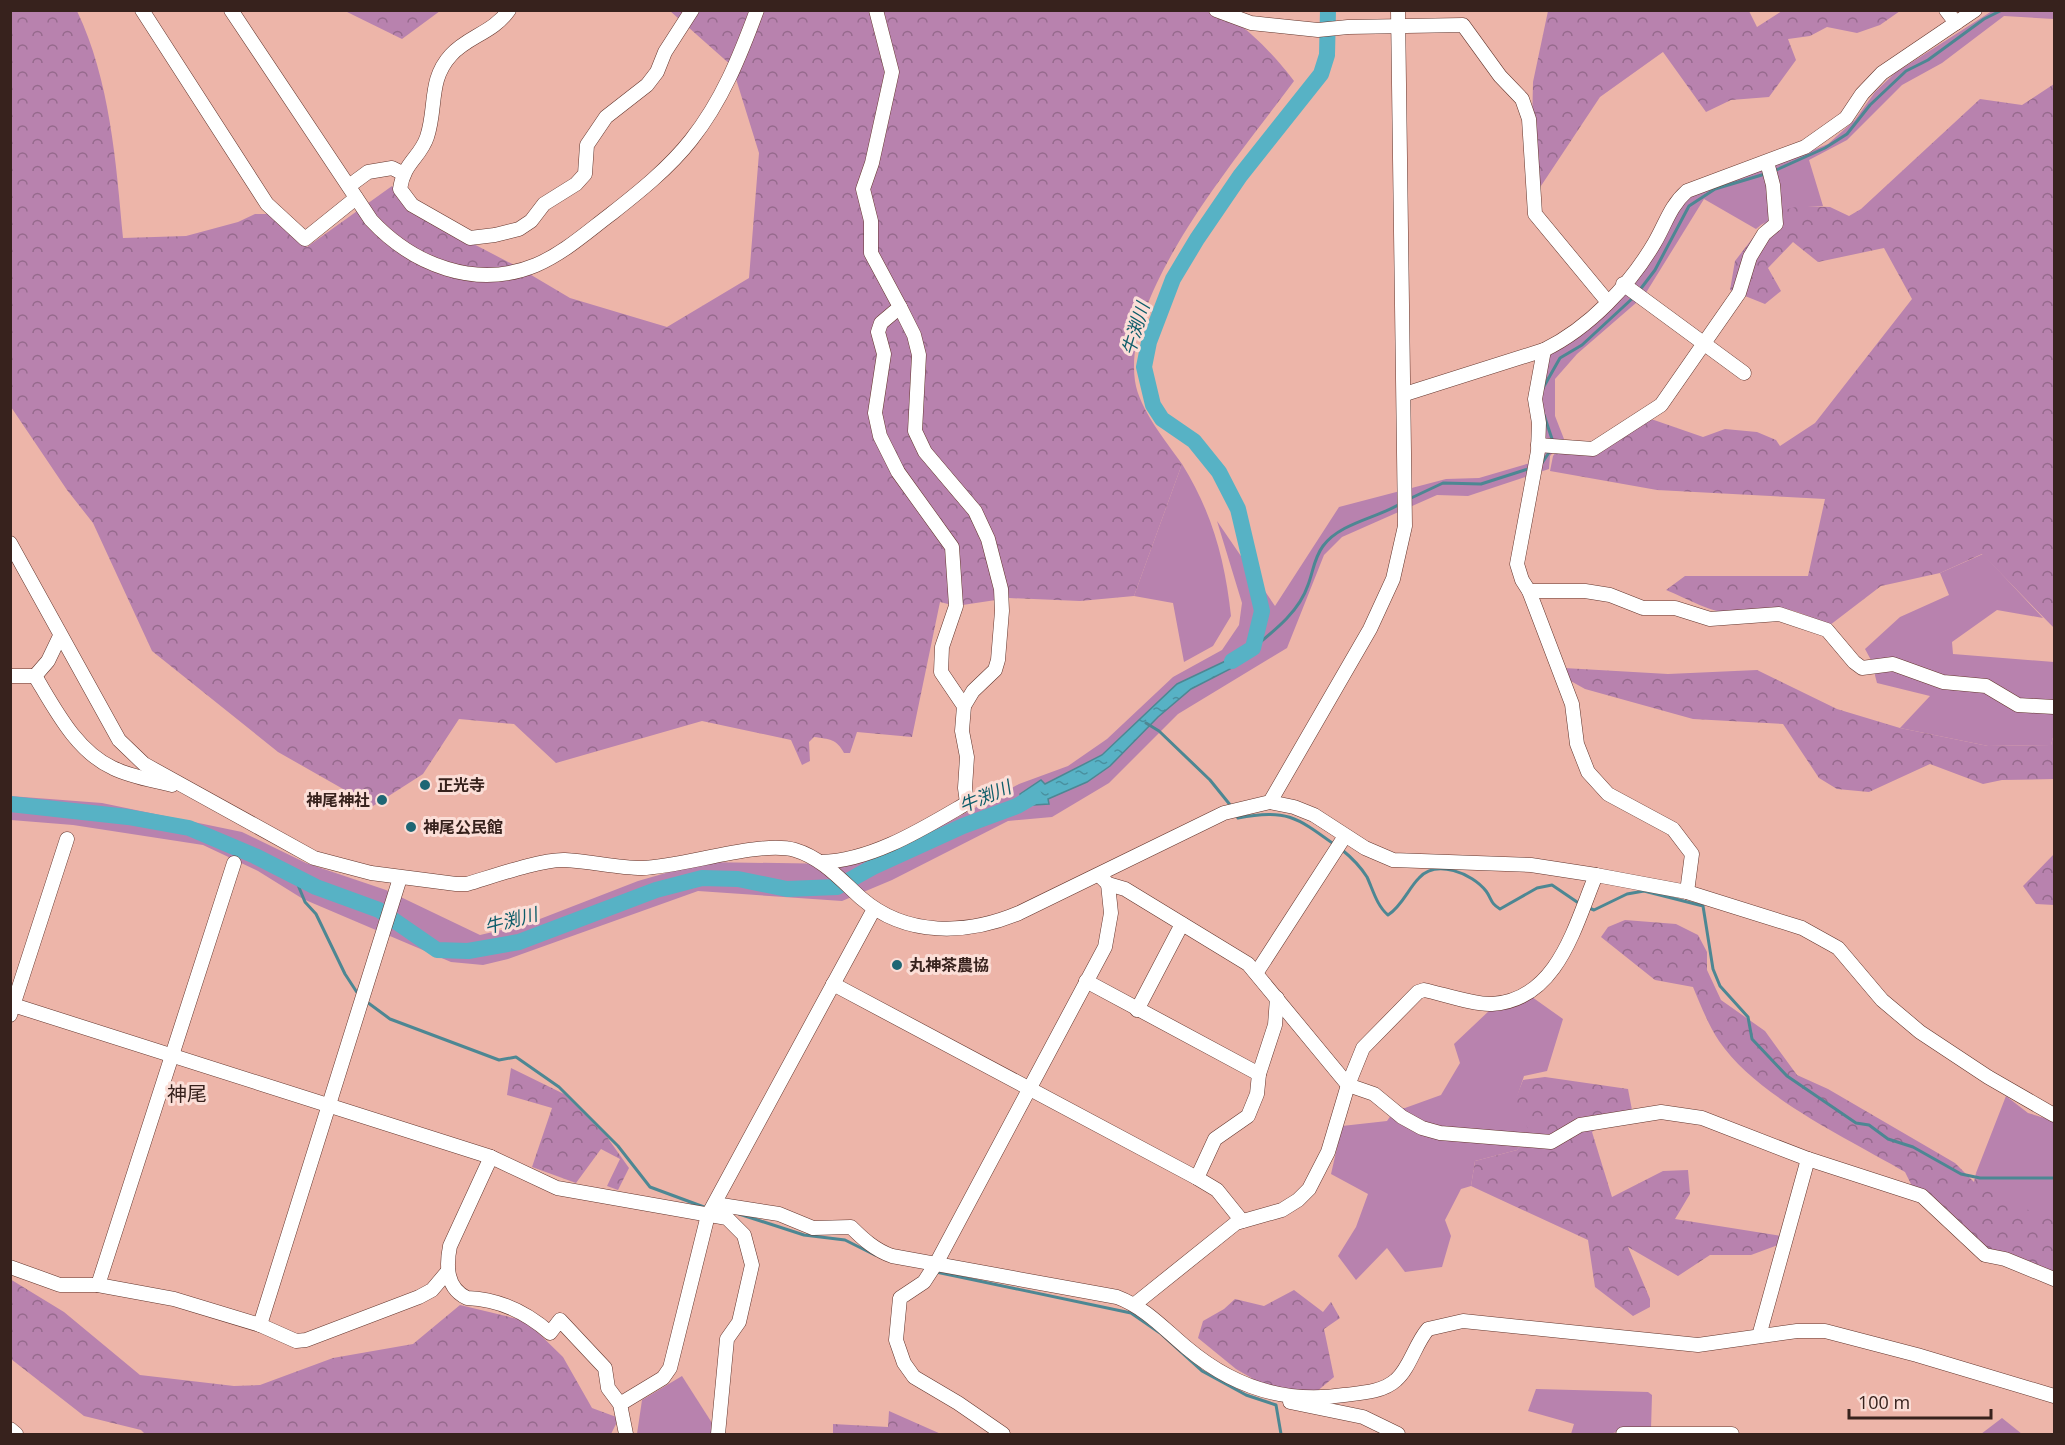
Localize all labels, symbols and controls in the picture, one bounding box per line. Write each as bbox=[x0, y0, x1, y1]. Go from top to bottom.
water label: 牛渕川 bbox=[1116, 297, 1155, 358]
place label: 正光寺 bbox=[437, 774, 485, 796]
water label: 牛渕川 bbox=[955, 774, 1016, 818]
marker: 正光寺 bbox=[418, 778, 432, 792]
place label: 神尾神社 bbox=[306, 789, 370, 811]
marker: 神尾神社 bbox=[375, 793, 389, 807]
place label: 神尾公民館 bbox=[423, 816, 503, 838]
marker: 神尾公民館 bbox=[404, 820, 418, 834]
water label: 牛渕川 bbox=[482, 901, 542, 939]
place label: 丸神茶農協 bbox=[909, 954, 989, 976]
marker: 丸神茶農協 bbox=[890, 958, 904, 972]
district label: 神尾 bbox=[167, 1080, 207, 1107]
scale bar bbox=[1849, 1382, 1992, 1420]
text: 100 m bbox=[1858, 1390, 1910, 1414]

